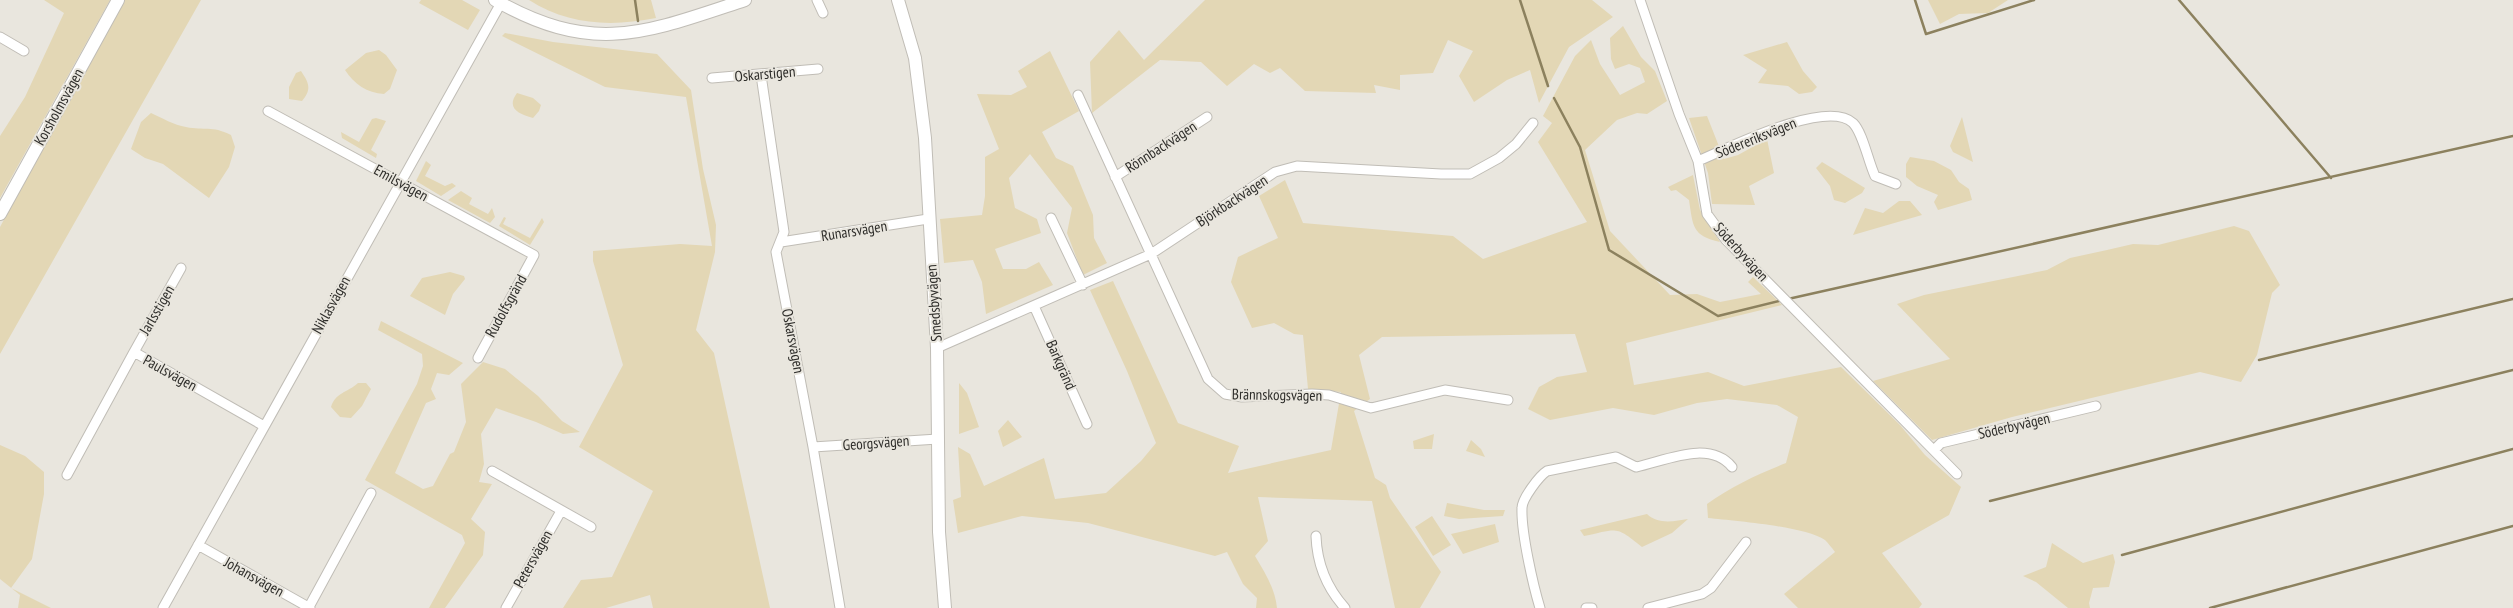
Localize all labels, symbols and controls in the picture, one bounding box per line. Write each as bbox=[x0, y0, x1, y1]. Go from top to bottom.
street label: Oskarstigen bbox=[734, 61, 796, 86]
street label: Korsholmsvägen bbox=[30, 65, 87, 149]
street label: Södereriksvägen bbox=[1713, 113, 1799, 162]
street label: Rönnbackvägen bbox=[1122, 117, 1200, 177]
street label: Emilsvägen bbox=[371, 160, 432, 205]
street label: Björkbackvägen bbox=[1192, 170, 1271, 231]
street label: Runarsvägen bbox=[820, 216, 888, 245]
street label: Söderbyvägen bbox=[1710, 218, 1773, 285]
street label: Smedsbyvägen bbox=[921, 264, 946, 342]
street label: Rudolfsgränd bbox=[481, 271, 531, 340]
street label: Niklasvägen bbox=[307, 273, 354, 337]
street label: Jarlsstigen bbox=[134, 282, 178, 339]
street label: Oskarsvägen bbox=[778, 307, 809, 375]
street label: Barkgränd bbox=[1042, 337, 1081, 393]
street label: Paulsvägen bbox=[140, 350, 200, 395]
street label: Brännskogsvägen bbox=[1232, 384, 1322, 405]
street label: Söderbyvägen bbox=[1976, 408, 2052, 443]
street label: Georgsvägen bbox=[842, 431, 910, 454]
street label: Petersvägen bbox=[509, 527, 556, 591]
street label: Johansvägen bbox=[220, 552, 287, 601]

